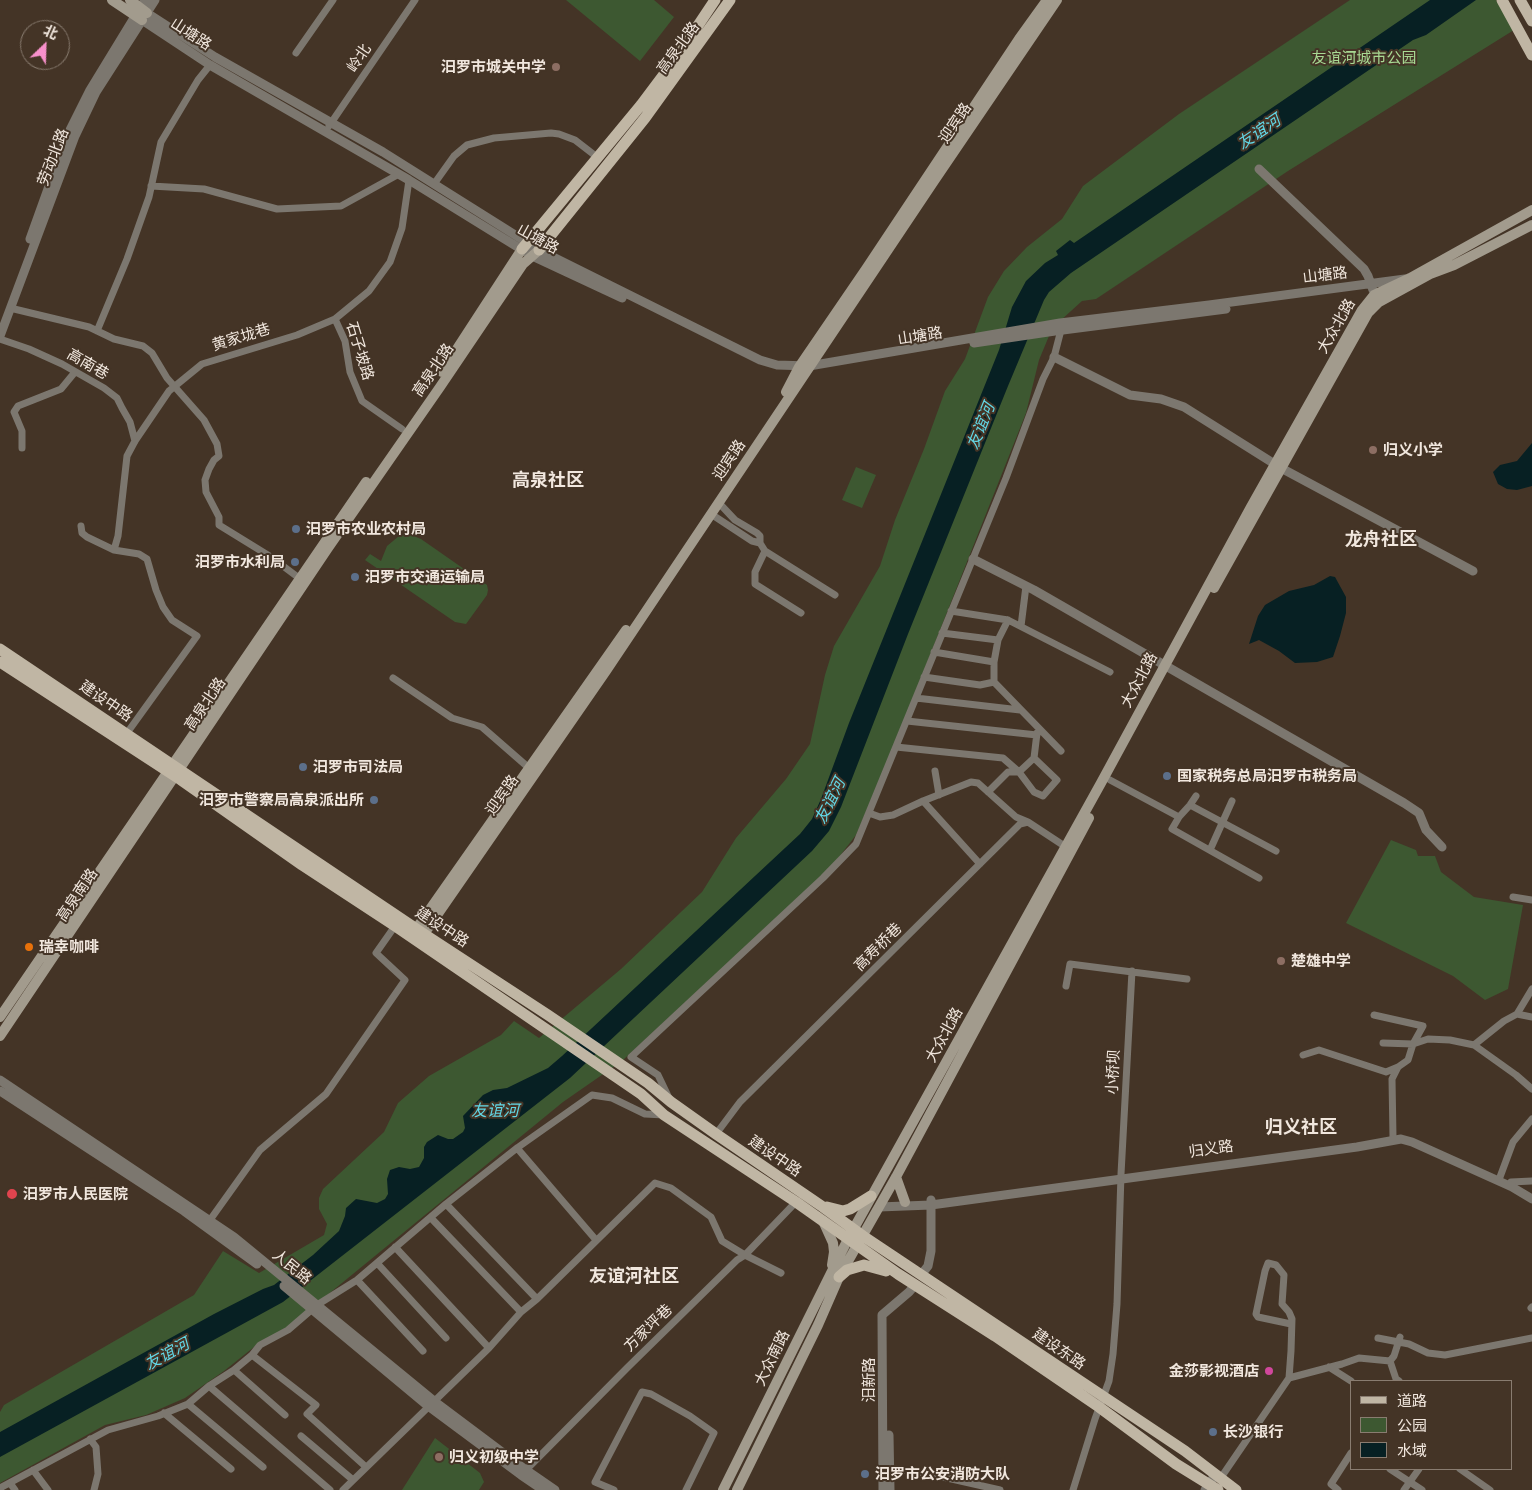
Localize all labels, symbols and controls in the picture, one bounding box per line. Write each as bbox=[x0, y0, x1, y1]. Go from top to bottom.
street label: 山塘路 bbox=[167, 14, 215, 54]
street label: 高泉北路 bbox=[653, 18, 703, 78]
north arrow bbox=[20, 20, 70, 70]
text: 北 bbox=[41, 21, 61, 42]
street label: 岭北 bbox=[343, 41, 375, 75]
park label: 友谊河城市公园 bbox=[1312, 49, 1416, 67]
place label: 汨罗市城关中学 bbox=[441, 58, 546, 76]
marker: 汨罗市城关中学 bbox=[550, 61, 562, 73]
street label: 迎宾路 bbox=[935, 99, 975, 147]
water label: 友谊河 bbox=[1234, 111, 1284, 153]
street label: 劳动北路 bbox=[34, 126, 72, 188]
street label: 山塘路 bbox=[514, 220, 562, 258]
street label: 山塘路 bbox=[1302, 263, 1348, 287]
street label: 大众北路 bbox=[1313, 296, 1359, 356]
street label: 黄家垅巷 bbox=[210, 320, 272, 354]
street label: 石子坡路 bbox=[343, 320, 377, 382]
street label: 山塘路 bbox=[896, 324, 944, 348]
street label: 高泉北路 bbox=[409, 340, 457, 400]
street label: 高南巷 bbox=[64, 345, 112, 383]
water label: 友谊河 bbox=[963, 400, 999, 452]
street label: 迎宾路 bbox=[709, 436, 749, 484]
place label: 归义小学 bbox=[1383, 441, 1443, 459]
marker: 归义小学 bbox=[1367, 444, 1379, 456]
district label: 高泉社区 bbox=[512, 469, 584, 491]
place label: 汨罗市农业农村局 bbox=[306, 520, 426, 538]
marker: 汨罗市农业农村局 bbox=[290, 523, 302, 535]
district label: 龙舟社区 bbox=[1345, 528, 1417, 550]
place label: 汨罗市水利局 bbox=[195, 553, 285, 571]
marker: 汨罗市水利局 bbox=[289, 556, 301, 568]
place label: 汨罗市交通运输局 bbox=[365, 568, 485, 586]
marker: 汨罗市交通运输局 bbox=[349, 571, 361, 583]
street label: 大众北路 bbox=[1117, 649, 1161, 711]
street label: 高泉北路 bbox=[181, 674, 229, 734]
street label: 建设中路 bbox=[76, 677, 136, 725]
place label: 汨罗市司法局 bbox=[313, 758, 403, 776]
marker: 汨罗市司法局 bbox=[297, 761, 309, 773]
place label: 国家税务总局汨罗市税务局 bbox=[1177, 767, 1357, 785]
marker: 国家税务总局汨罗市税务局 bbox=[1161, 770, 1173, 782]
street label: 迎宾路 bbox=[482, 771, 522, 819]
water label: 友谊河 bbox=[811, 775, 849, 827]
place label: 汨罗市警察局高泉派出所 bbox=[199, 791, 364, 809]
marker: 汨罗市警察局高泉派出所 bbox=[368, 794, 380, 806]
street label: 高泉南路 bbox=[53, 865, 101, 925]
street label: 建设中路 bbox=[412, 903, 472, 951]
street label: 高寿桥巷 bbox=[850, 919, 906, 975]
place label: 瑞幸咖啡 bbox=[39, 938, 99, 956]
marker: 瑞幸咖啡 bbox=[23, 941, 35, 953]
place label: 楚雄中学 bbox=[1291, 952, 1351, 970]
marker: 楚雄中学 bbox=[1275, 955, 1287, 967]
street label: 大众北路 bbox=[922, 1004, 966, 1066]
street label: 小桥坝 bbox=[1103, 1049, 1123, 1095]
water label: 友谊河 bbox=[471, 1101, 519, 1121]
district label: 归义社区 bbox=[1265, 1116, 1337, 1138]
street label: 建设中路 bbox=[745, 1132, 805, 1180]
street label: 归义路 bbox=[1187, 1137, 1235, 1161]
place label: 汨罗市人民医院 bbox=[23, 1185, 128, 1203]
marker: 汨罗市人民医院 bbox=[5, 1187, 19, 1201]
street label: 人民路 bbox=[269, 1246, 315, 1288]
district label: 友谊河社区 bbox=[589, 1265, 679, 1287]
street label: 方家坪巷 bbox=[620, 1301, 676, 1355]
street label: 建设东路 bbox=[1029, 1325, 1089, 1373]
street label: 大众南路 bbox=[751, 1327, 793, 1389]
water label: 友谊河 bbox=[141, 1334, 193, 1374]
street label: 汨新路 bbox=[860, 1358, 878, 1402]
place label: 金莎影视酒店 bbox=[1169, 1362, 1259, 1380]
marker: 金莎影视酒店 bbox=[1263, 1365, 1275, 1377]
legend bbox=[1350, 1380, 1512, 1470]
text: 道路 bbox=[1397, 1391, 1427, 1409]
text: 公园 bbox=[1397, 1416, 1427, 1434]
place label: 长沙银行 bbox=[1223, 1423, 1283, 1441]
marker: 长沙银行 bbox=[1207, 1426, 1219, 1438]
text: 水域 bbox=[1397, 1441, 1427, 1459]
place label: 归义初级中学 bbox=[449, 1448, 539, 1466]
marker: 归义初级中学 bbox=[433, 1451, 445, 1463]
place label: 汨罗市公安消防大队 bbox=[875, 1465, 1010, 1483]
marker: 汨罗市公安消防大队 bbox=[859, 1468, 871, 1480]

